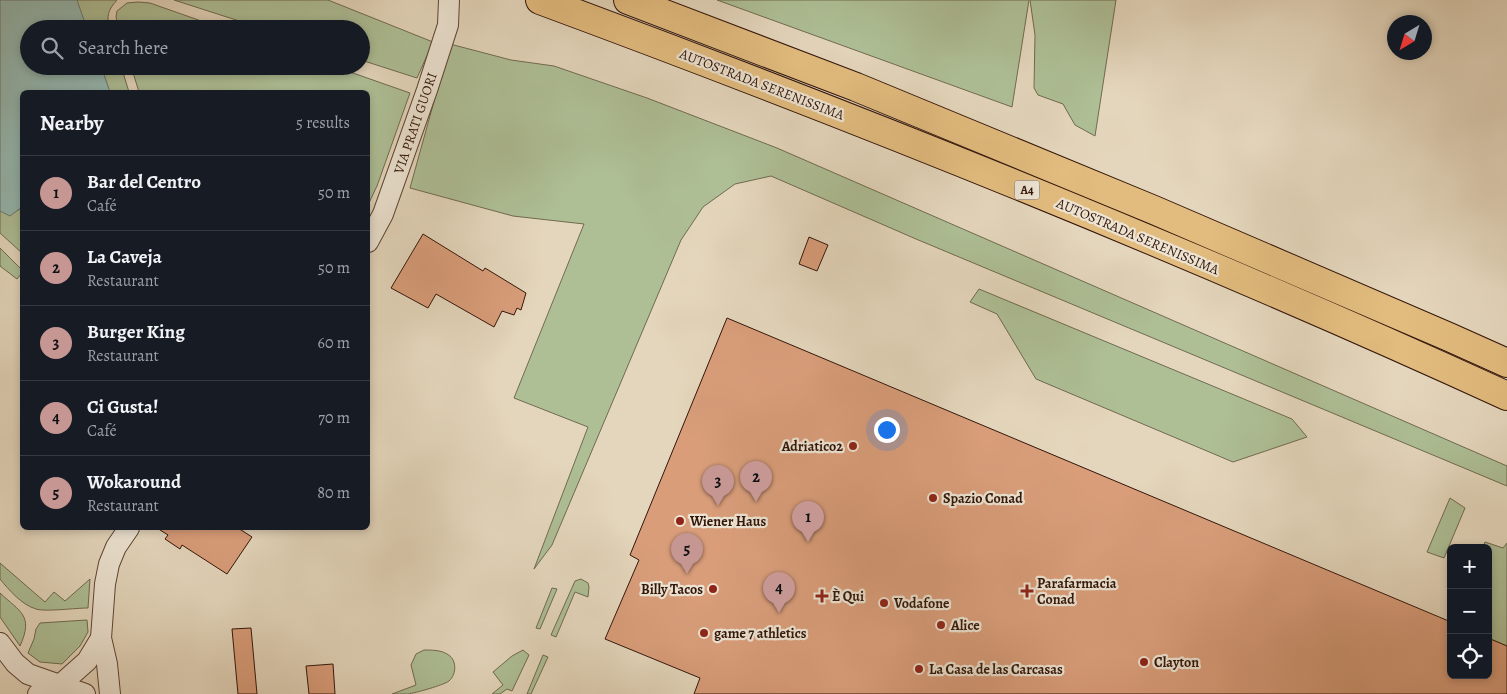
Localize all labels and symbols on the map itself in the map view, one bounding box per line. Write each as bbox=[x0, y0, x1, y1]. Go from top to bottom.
north arrow bbox=[1387, 15, 1432, 60]
street label: AUTOSTRADA SERENISSIMA bbox=[676, 44, 848, 125]
street label: VIA PRATI GUORI bbox=[389, 70, 442, 177]
road number: A4 bbox=[1014, 180, 1040, 200]
street label: AUTOSTRADA SERENISSIMA bbox=[1053, 193, 1223, 280]
your location bbox=[874, 417, 900, 443]
place label: Adriatico2 bbox=[781, 437, 843, 456]
marker: Adriatico2 bbox=[847, 440, 859, 452]
pin: 2 bbox=[740, 461, 772, 502]
pin: 3 bbox=[702, 465, 734, 506]
place label: Spazio Conad bbox=[943, 489, 1023, 508]
marker: Spazio Conad bbox=[927, 492, 939, 504]
pin: 1 bbox=[792, 501, 824, 542]
place label: Wiener Haus bbox=[689, 512, 767, 531]
marker: Wiener Haus bbox=[674, 515, 686, 527]
pin: 5 bbox=[671, 533, 703, 574]
pin: 4 bbox=[763, 572, 795, 613]
place label: Parafarmacia Conad bbox=[1037, 574, 1117, 609]
place label: Billy Tacos bbox=[641, 580, 703, 599]
marker: Billy Tacos bbox=[707, 583, 719, 595]
marker: Parafarmacia Conad bbox=[1021, 585, 1033, 597]
place label: È Qui bbox=[832, 587, 864, 606]
marker: È Qui bbox=[816, 590, 828, 602]
place label: Vodafone bbox=[893, 594, 950, 613]
marker: Vodafone bbox=[878, 597, 890, 609]
place label: Alice bbox=[950, 616, 980, 635]
marker: Alice bbox=[935, 619, 947, 631]
place label: game 7 athletics bbox=[714, 624, 807, 643]
marker: game 7 athletics bbox=[698, 627, 710, 639]
place label: Clayton bbox=[1154, 653, 1199, 672]
marker: Clayton bbox=[1138, 656, 1150, 668]
place label: La Casa de las Carcasas bbox=[929, 660, 1063, 679]
marker: La Casa de las Carcasas bbox=[913, 663, 925, 675]

